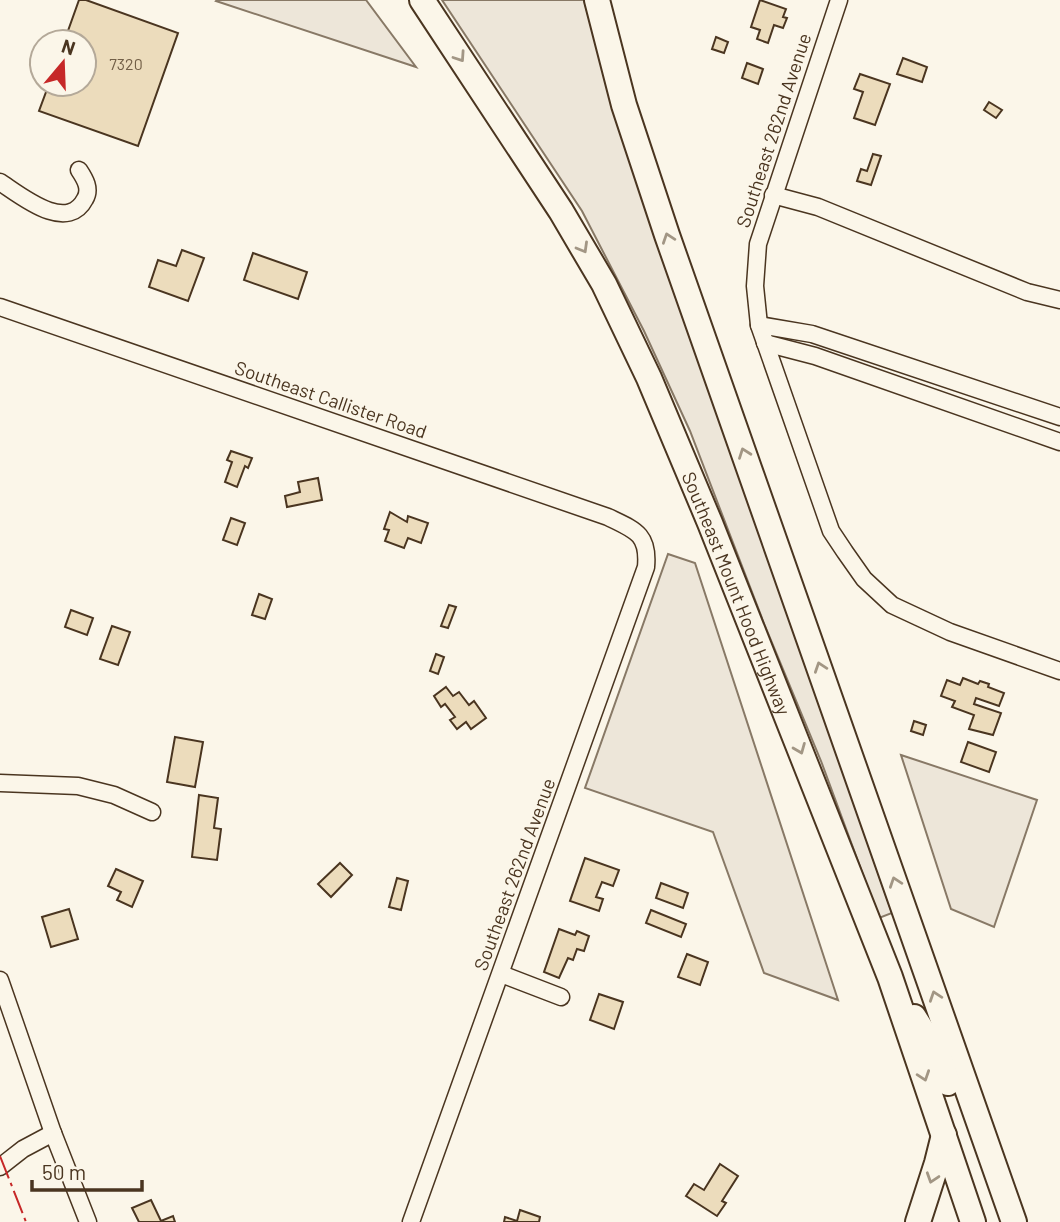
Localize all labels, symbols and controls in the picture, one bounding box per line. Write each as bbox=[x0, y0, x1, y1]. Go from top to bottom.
north arrow bbox=[28, 28, 98, 98]
street label: Southeast 262nd Avenue bbox=[731, 30, 815, 230]
text: N bbox=[59, 34, 78, 59]
one-way arrow bbox=[452, 49, 464, 62]
house number: 7320 bbox=[109, 54, 143, 73]
one-way arrow bbox=[662, 233, 676, 245]
one-way arrow bbox=[575, 241, 588, 254]
street label: Southeast Callister Road bbox=[232, 355, 430, 443]
one-way arrow bbox=[738, 447, 752, 459]
street label: Southeast Mount Hood Highway bbox=[678, 468, 796, 718]
one-way arrow bbox=[814, 662, 828, 674]
one-way arrow bbox=[791, 742, 805, 754]
street label: Southeast 262nd Avenue bbox=[468, 775, 560, 973]
one-way arrow bbox=[889, 877, 903, 889]
one-way arrow bbox=[929, 990, 943, 1002]
one-way arrow bbox=[916, 1069, 930, 1082]
scale bar bbox=[32, 1148, 142, 1192]
text: 50 m bbox=[42, 1159, 86, 1184]
one-way arrow bbox=[926, 1172, 940, 1184]

